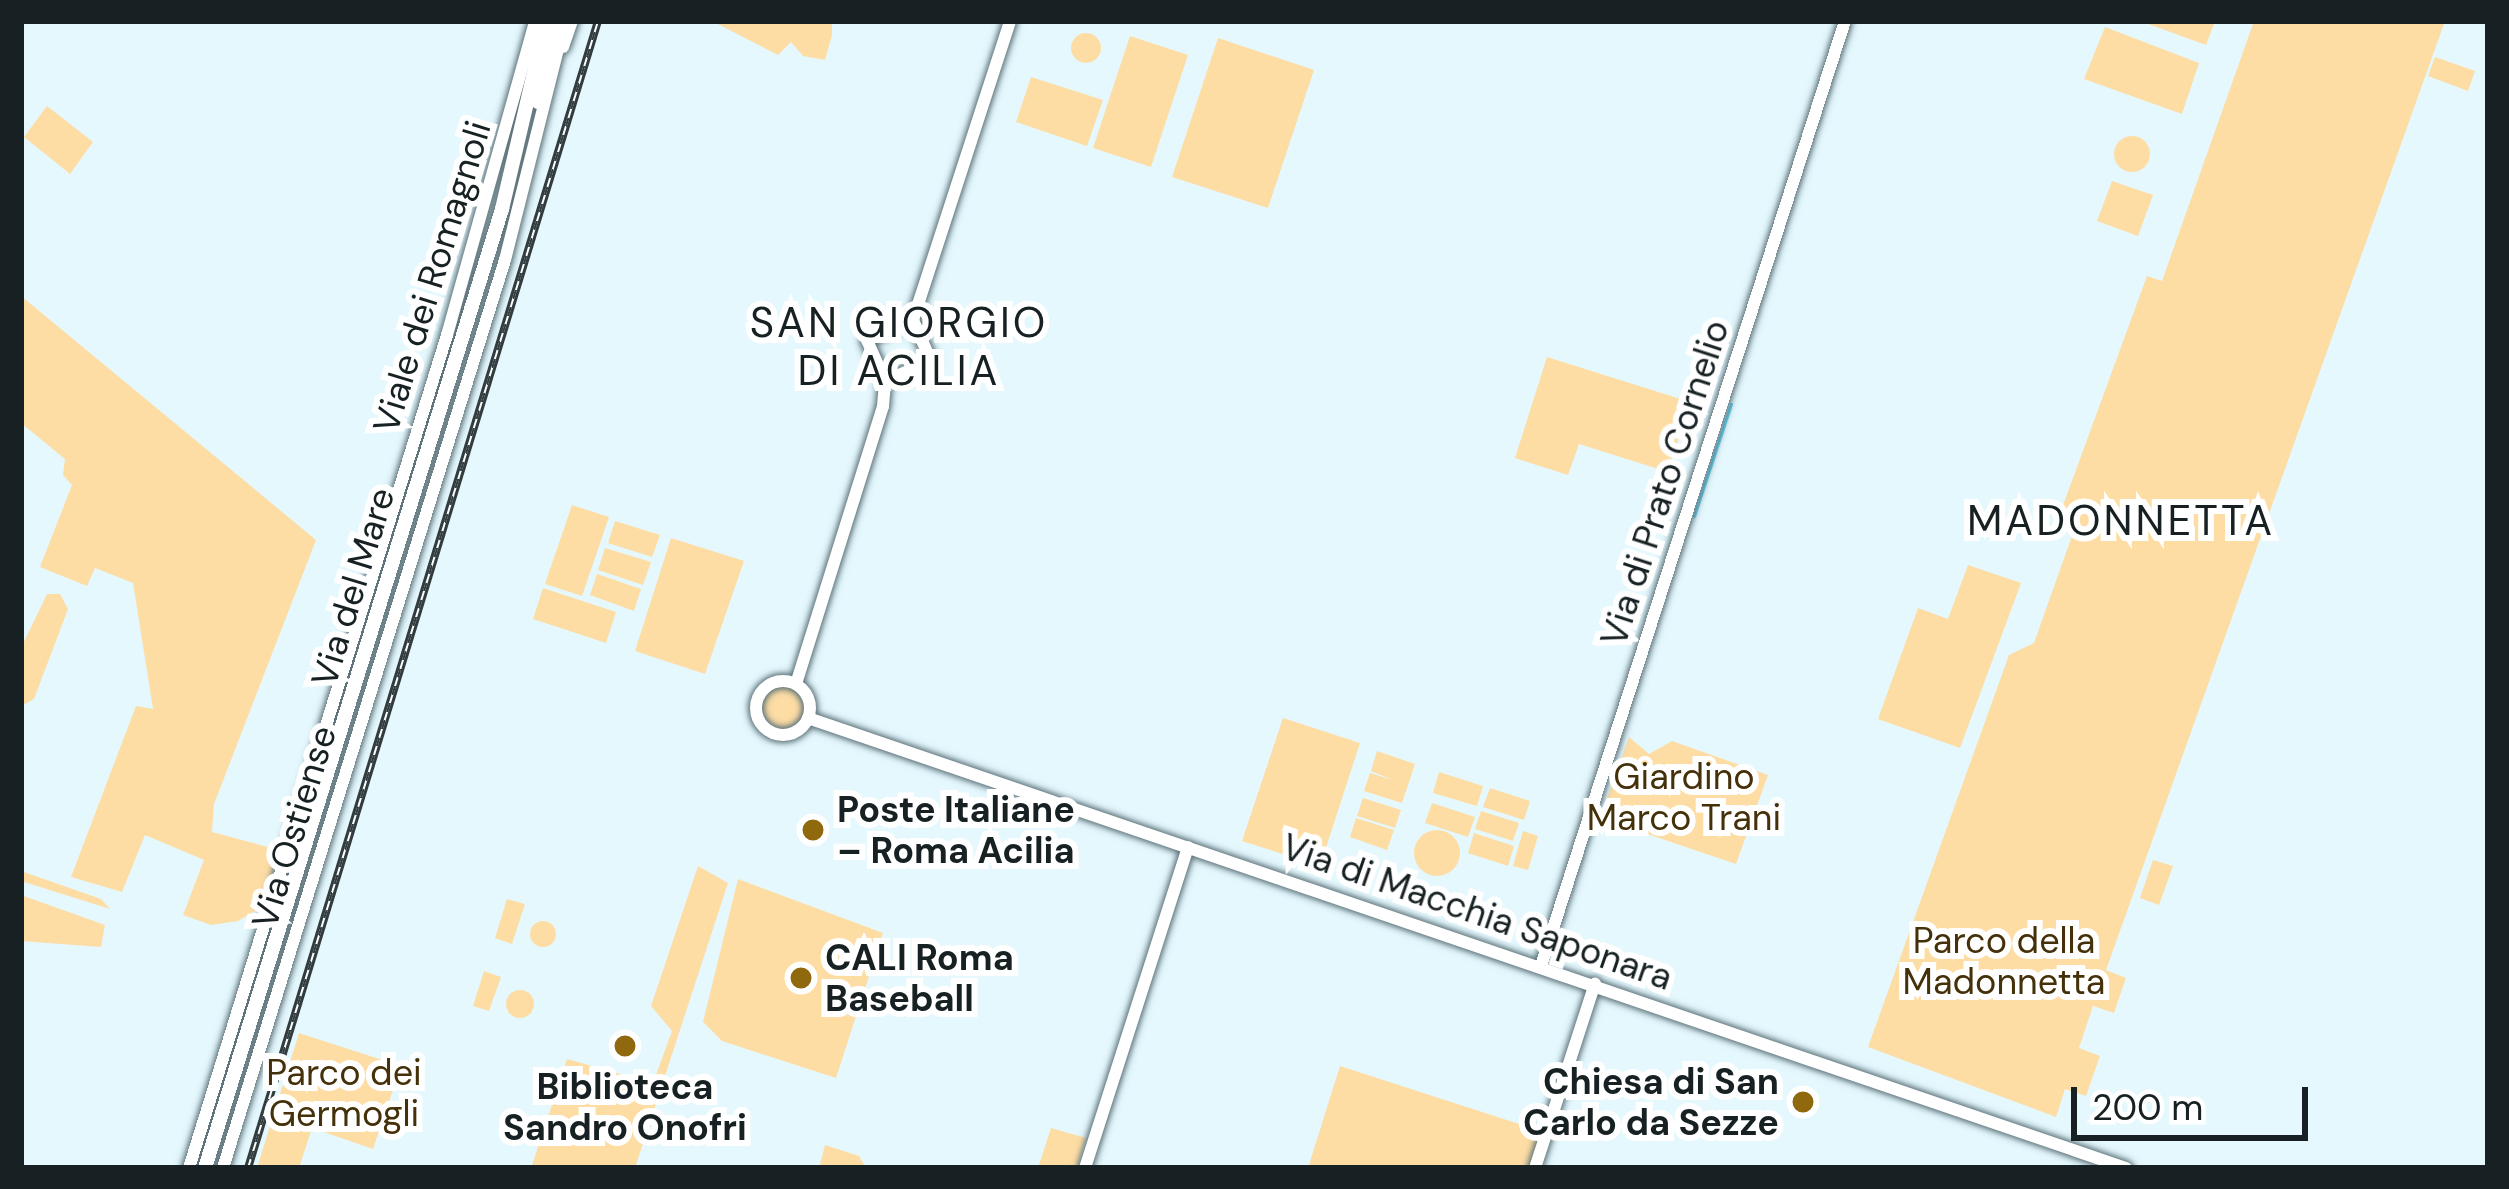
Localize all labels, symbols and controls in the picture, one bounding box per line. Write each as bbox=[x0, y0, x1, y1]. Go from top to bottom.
street label: Viale dei Romagnoli bbox=[364, 116, 500, 438]
district label: SAN GIORGIO DI ACILIA bbox=[750, 298, 1048, 397]
street label: Via di Prato Cornelio bbox=[1592, 315, 1738, 651]
street label: Via del Mare bbox=[302, 482, 404, 692]
district label: MADONNETTA bbox=[1967, 496, 2275, 546]
street label: Via Ostiense bbox=[243, 721, 345, 933]
park label: Giardino Marco Trani bbox=[1587, 754, 1781, 839]
place label: Poste Italiane – Roma Acilia bbox=[837, 787, 1075, 872]
marker: Poste Italiane – Roma Acilia bbox=[800, 817, 826, 843]
street label: Via di Macchia Saponara bbox=[1276, 825, 1678, 999]
park label: Parco della Madonnetta bbox=[1903, 918, 2105, 1003]
place label: CALI Roma Baseball bbox=[825, 935, 1014, 1020]
marker: CALI Roma Baseball bbox=[788, 965, 814, 991]
marker: Biblioteca Sandro Onofri bbox=[612, 1033, 638, 1059]
park label: Parco dei Germogli bbox=[266, 1050, 422, 1135]
place label: Chiesa di San Carlo da Sezze bbox=[1523, 1059, 1779, 1144]
scale bar bbox=[2077, 1063, 2314, 1137]
place label: Biblioteca Sandro Onofri bbox=[503, 1064, 747, 1149]
text: 200 m bbox=[2092, 1084, 2203, 1131]
marker: Chiesa di San Carlo da Sezze bbox=[1790, 1089, 1816, 1115]

